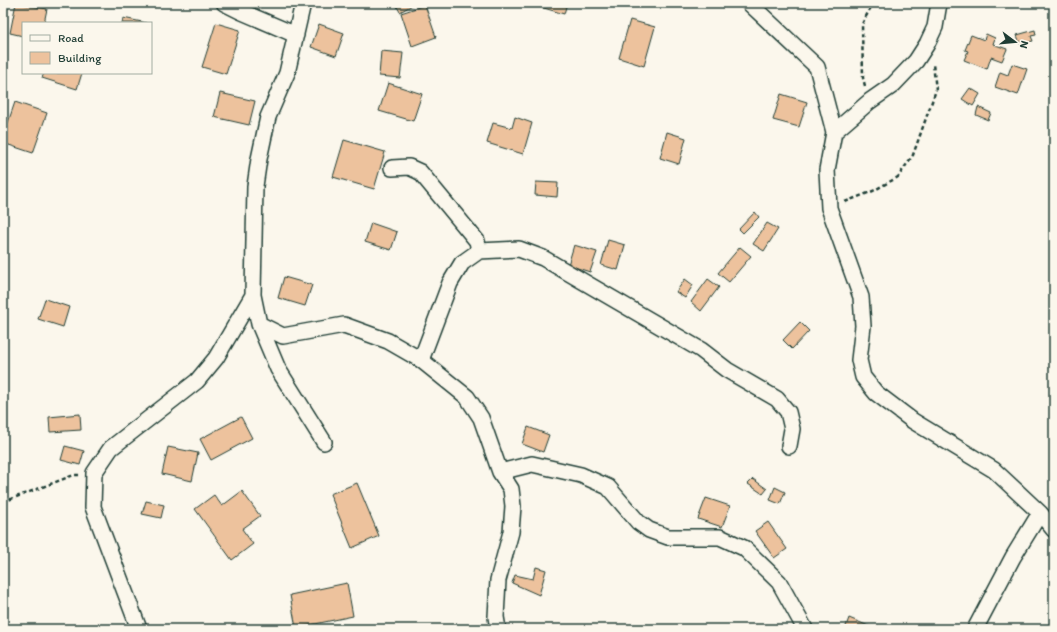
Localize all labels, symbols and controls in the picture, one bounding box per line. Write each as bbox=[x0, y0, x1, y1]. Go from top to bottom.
legend bbox=[22, 22, 152, 74]
north arrow bbox=[995, 22, 1035, 62]
text: Road bbox=[58, 31, 84, 45]
text: N bbox=[1017, 39, 1031, 50]
text: Building bbox=[58, 51, 102, 65]

